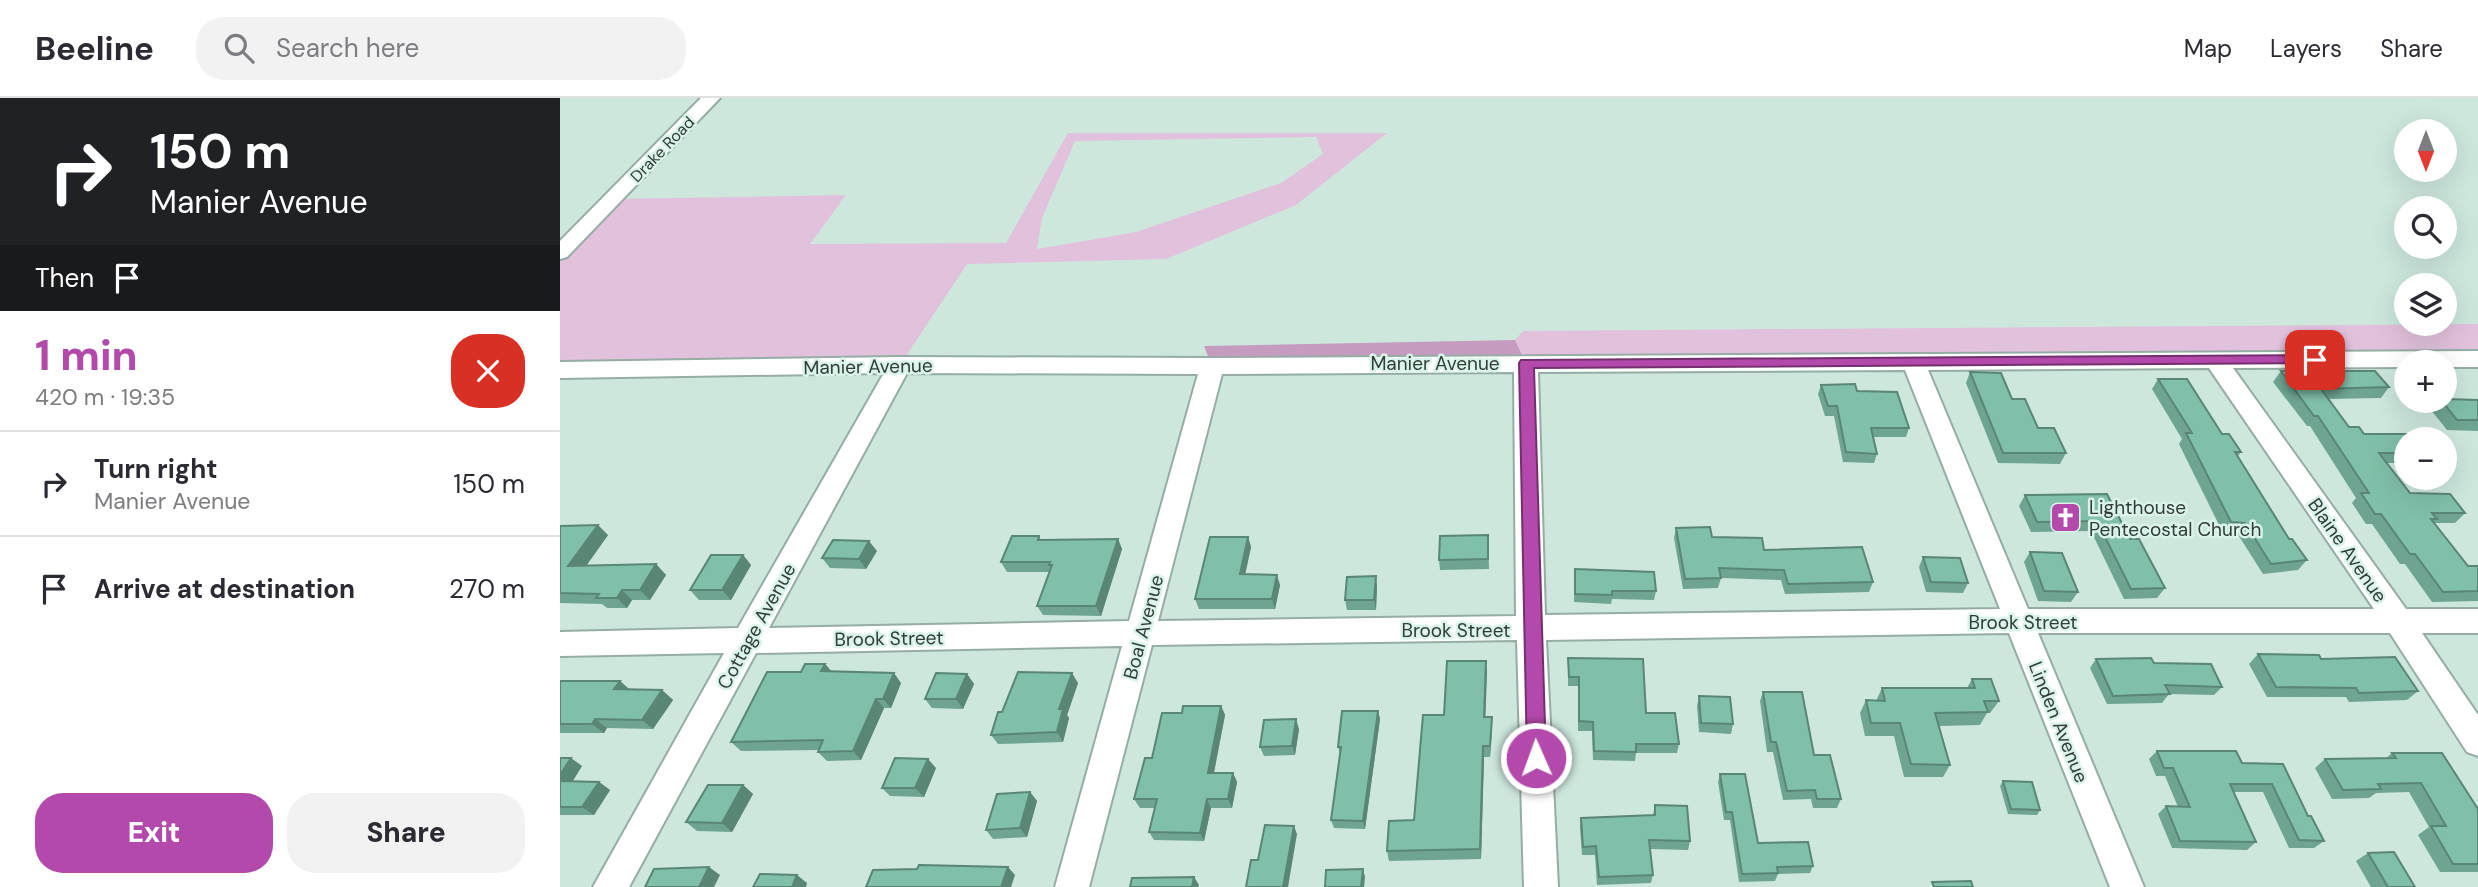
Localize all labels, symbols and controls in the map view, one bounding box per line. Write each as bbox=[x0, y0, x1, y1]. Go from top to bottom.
search box bbox=[196, 17, 686, 80]
text: Beeline bbox=[35, 27, 154, 70]
icon: search bbox=[220, 29, 258, 67]
text: Search here bbox=[276, 31, 419, 65]
text: Map bbox=[2184, 33, 2232, 64]
text: Layers bbox=[2270, 33, 2342, 64]
text: Share bbox=[2380, 33, 2443, 64]
street label: Drake Road bbox=[626, 112, 699, 187]
text: 150 m bbox=[150, 119, 290, 183]
north arrow bbox=[2394, 119, 2457, 182]
map controls bbox=[2394, 119, 2457, 490]
icon: right bbox=[35, 126, 126, 217]
text: Manier Avenue bbox=[150, 181, 368, 223]
button: search bbox=[2394, 196, 2457, 259]
icon: arrive bbox=[108, 259, 146, 297]
text: Then bbox=[35, 261, 94, 295]
button: layers bbox=[2394, 273, 2457, 336]
text: 1 min bbox=[35, 328, 138, 383]
pin bbox=[2285, 330, 2345, 390]
button: close bbox=[451, 334, 525, 408]
icon: arrive bbox=[2296, 341, 2334, 379]
button: + bbox=[2394, 350, 2457, 413]
street label: Manier Avenue bbox=[1370, 351, 1500, 376]
street label: Manier Avenue bbox=[803, 353, 933, 380]
text: 420 m · 19:35 bbox=[35, 382, 175, 412]
button: − bbox=[2394, 427, 2457, 490]
text: Turn right bbox=[94, 452, 218, 486]
icon: right bbox=[35, 465, 73, 503]
text: 150 m bbox=[453, 467, 525, 501]
text: Manier Avenue bbox=[94, 486, 250, 516]
street label: Blaine Avenue bbox=[2302, 493, 2393, 607]
place label: Lighthouse Pentecostal Church bbox=[2089, 495, 2261, 542]
church icon: Lighthouse Pentecostal Church bbox=[2049, 501, 2083, 535]
street label: Cottage Avenue bbox=[711, 559, 801, 694]
icon: arrive bbox=[35, 570, 73, 608]
text: Arrive at destination bbox=[94, 572, 355, 606]
text: 270 m bbox=[449, 572, 525, 606]
street label: Boal Avenue bbox=[1118, 572, 1169, 682]
street label: Brook Street bbox=[1968, 610, 2078, 635]
street label: Brook Street bbox=[1401, 618, 1511, 643]
street label: Brook Street bbox=[834, 625, 944, 652]
street label: Linden Avenue bbox=[2023, 658, 2094, 787]
position arrow bbox=[1499, 721, 1573, 795]
button: Exit bbox=[35, 793, 273, 873]
button: Share bbox=[287, 793, 525, 873]

